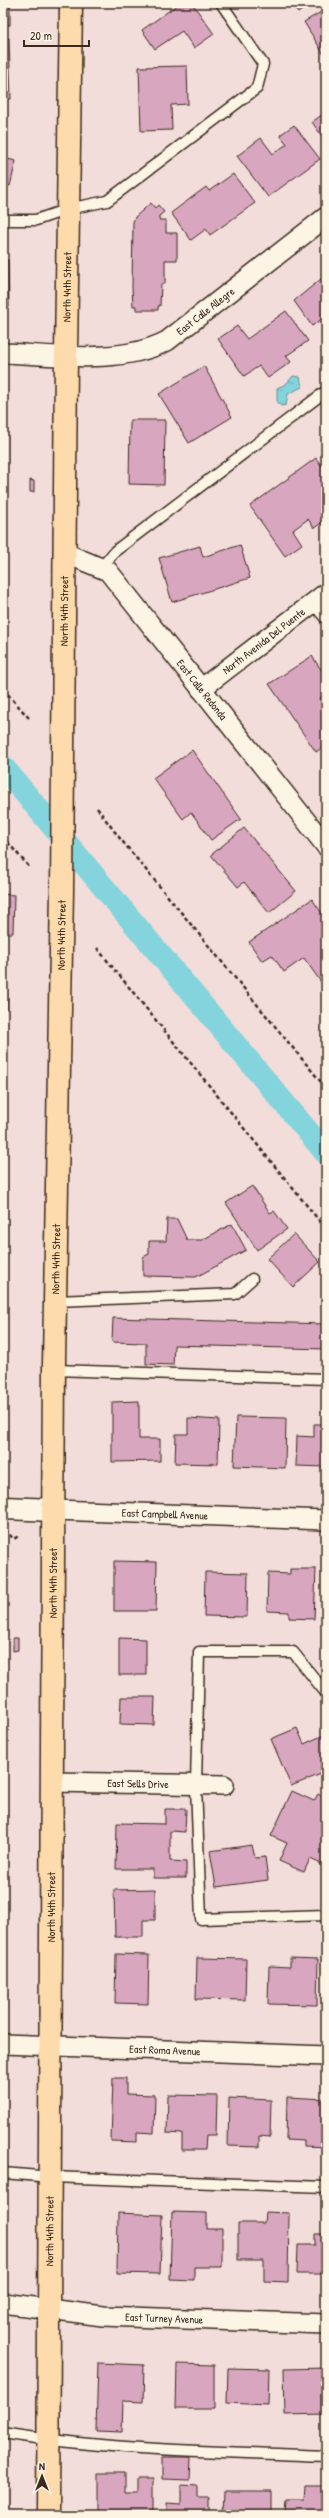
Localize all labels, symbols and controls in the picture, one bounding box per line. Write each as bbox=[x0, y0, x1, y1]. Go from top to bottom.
scale bar bbox=[24, 22, 89, 48]
text: 20 m bbox=[30, 27, 52, 44]
street label: North 44th Street bbox=[59, 252, 74, 322]
street label: East Calle Allegre bbox=[174, 284, 238, 338]
street label: North 44th Street bbox=[57, 576, 71, 646]
street label: North Avenida Del Puente bbox=[219, 604, 308, 677]
street label: East Calle Redonda bbox=[174, 656, 231, 723]
street label: North 44th Street bbox=[54, 900, 69, 970]
street label: North 44th Street bbox=[48, 1224, 63, 1294]
street label: East Campbell Avenue bbox=[121, 1505, 209, 1523]
street label: North 44th Street bbox=[46, 1548, 60, 1618]
street label: East Sells Drive bbox=[107, 1776, 169, 1791]
street label: North 44th Street bbox=[44, 1872, 58, 1942]
street label: East Roma Avenue bbox=[129, 2042, 201, 2058]
street label: North 44th Street bbox=[42, 2196, 57, 2266]
street label: East Turney Avenue bbox=[125, 2310, 204, 2327]
north arrow bbox=[22, 2456, 62, 2496]
text: N bbox=[39, 2459, 45, 2473]

